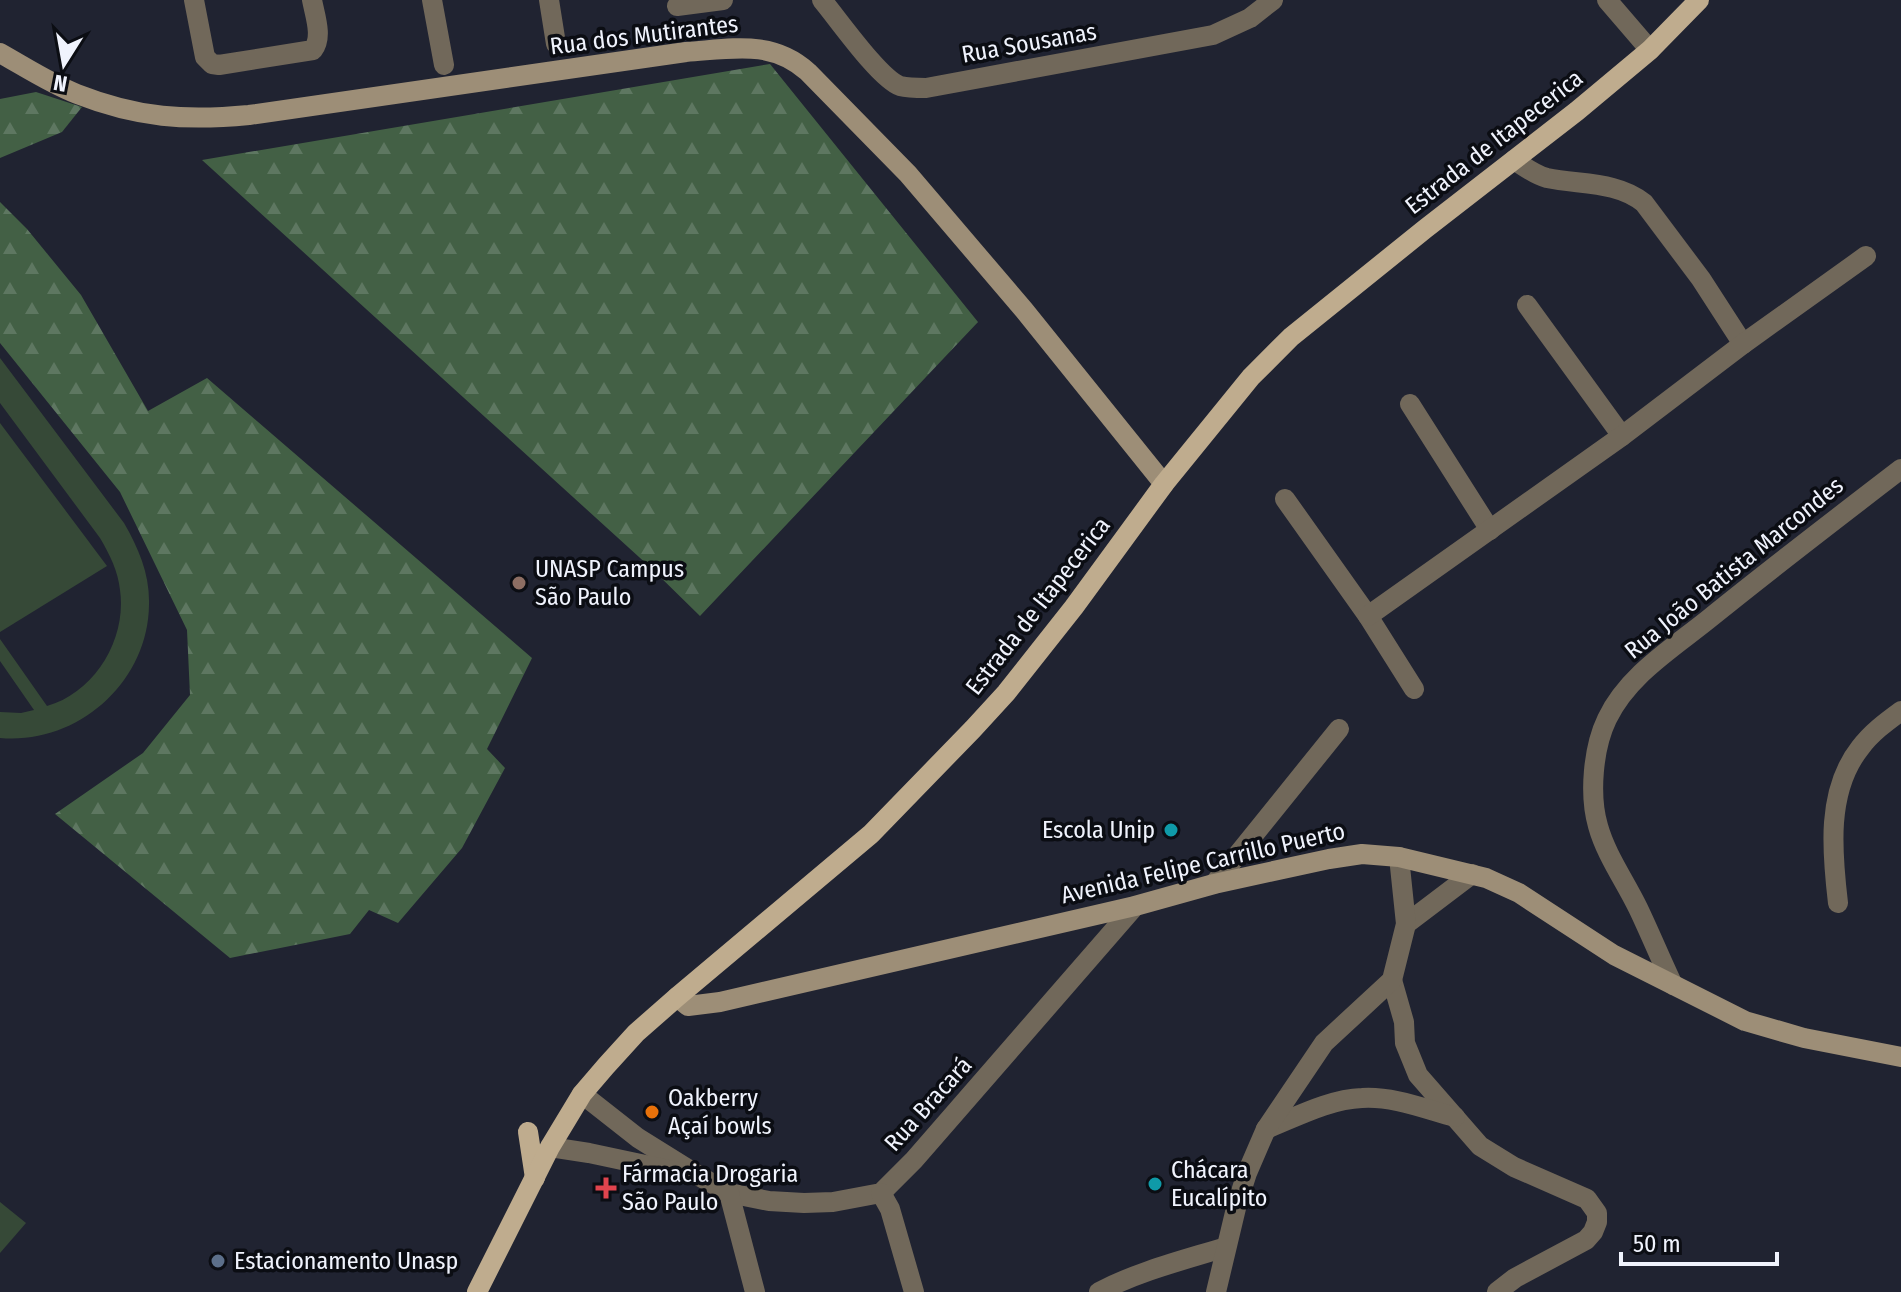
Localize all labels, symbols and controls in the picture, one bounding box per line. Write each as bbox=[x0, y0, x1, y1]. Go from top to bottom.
street label: Rua dos Mutirantes bbox=[548, 10, 740, 60]
street label: Rua Sousanas bbox=[959, 17, 1099, 69]
north arrow bbox=[24, 24, 104, 104]
street label: Estrada de Itapecerica bbox=[1400, 64, 1588, 220]
text: N bbox=[51, 69, 69, 98]
street label: Rua João Batista Marcondes bbox=[1619, 471, 1849, 665]
street label: Estrada de Itapecerica bbox=[960, 512, 1116, 700]
place label: UNASP Campus São Paulo bbox=[535, 555, 684, 611]
marker: UNASP Campus São Paulo bbox=[510, 574, 528, 592]
place label: Escola Unip bbox=[1042, 816, 1155, 844]
street label: Avenida Felipe Carrillo Puerto bbox=[1058, 817, 1348, 909]
marker: Escola Unip bbox=[1162, 821, 1180, 839]
street label: Rua Bracará bbox=[879, 1051, 977, 1157]
place label: Oakberry Açaí bowls bbox=[668, 1084, 772, 1140]
marker: Oakberry Açaí bowls bbox=[643, 1103, 661, 1121]
place label: Chácara Eucalípito bbox=[1171, 1156, 1267, 1212]
place label: Fármacia Drogaria São Paulo bbox=[622, 1160, 798, 1216]
marker: Chácara Eucalípito bbox=[1146, 1175, 1164, 1193]
marker: Fármacia Drogaria São Paulo bbox=[597, 1179, 615, 1197]
scale bar bbox=[1621, 1216, 1777, 1266]
text: 50 m bbox=[1633, 1230, 1681, 1258]
place label: Estacionamento Unasp bbox=[234, 1247, 458, 1275]
marker: Estacionamento Unasp bbox=[209, 1252, 227, 1270]

